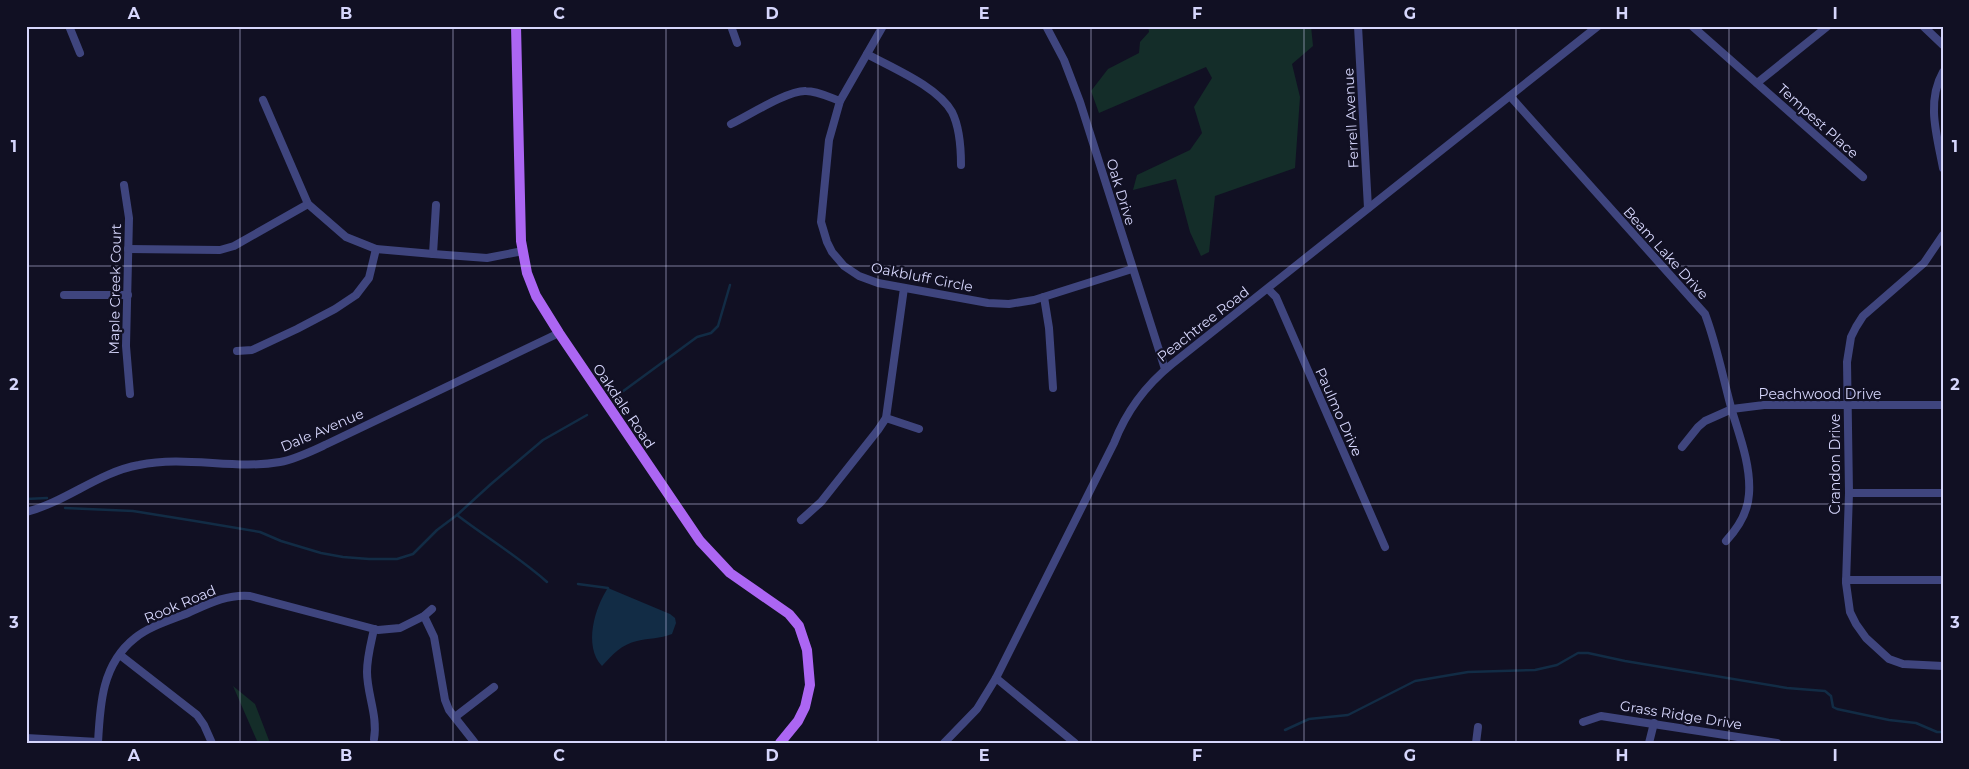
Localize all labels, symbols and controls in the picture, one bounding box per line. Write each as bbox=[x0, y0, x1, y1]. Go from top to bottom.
text: A bbox=[127, 4, 141, 23]
text: B bbox=[340, 4, 352, 23]
text: C bbox=[553, 4, 565, 23]
text: D bbox=[765, 4, 779, 23]
text: E bbox=[979, 4, 989, 23]
text: F bbox=[1192, 4, 1202, 23]
text: G bbox=[1404, 4, 1416, 23]
text: H bbox=[1616, 4, 1628, 23]
text: I bbox=[1832, 4, 1838, 23]
street label: Ferrell Avenue bbox=[1339, 67, 1363, 169]
street label: Tempest Place bbox=[1774, 80, 1862, 162]
text: 1 bbox=[11, 137, 17, 156]
text: 1 bbox=[1952, 137, 1958, 156]
street label: Oak Drive bbox=[1102, 157, 1140, 227]
street label: Beam Lake Drive bbox=[1620, 203, 1712, 303]
street label: Maple Creek Court bbox=[105, 223, 125, 354]
street label: Oakbluff Circle bbox=[870, 258, 974, 296]
street label: Peachtree Road bbox=[1153, 282, 1253, 366]
street label: Oakdale Road bbox=[589, 360, 659, 452]
street label: Paulmo Drive bbox=[1311, 365, 1367, 459]
text: 2 bbox=[9, 375, 19, 394]
text: 2 bbox=[1950, 375, 1960, 394]
street label: Peachwood Drive bbox=[1759, 385, 1881, 403]
street label: Dale Avenue bbox=[278, 404, 366, 456]
street label: Crandon Drive bbox=[1826, 414, 1844, 514]
street label: Rook Road bbox=[141, 581, 219, 627]
text: 3 bbox=[8, 613, 19, 632]
text: 3 bbox=[1949, 613, 1960, 632]
street label: Grass Ridge Drive bbox=[1619, 696, 1743, 734]
text: A bbox=[127, 746, 141, 765]
text: B bbox=[340, 746, 352, 765]
text: C bbox=[553, 746, 565, 765]
text: D bbox=[765, 746, 779, 765]
text: E bbox=[979, 746, 989, 765]
text: F bbox=[1192, 746, 1202, 765]
text: G bbox=[1404, 746, 1416, 765]
text: H bbox=[1616, 746, 1628, 765]
text: I bbox=[1832, 746, 1838, 765]

